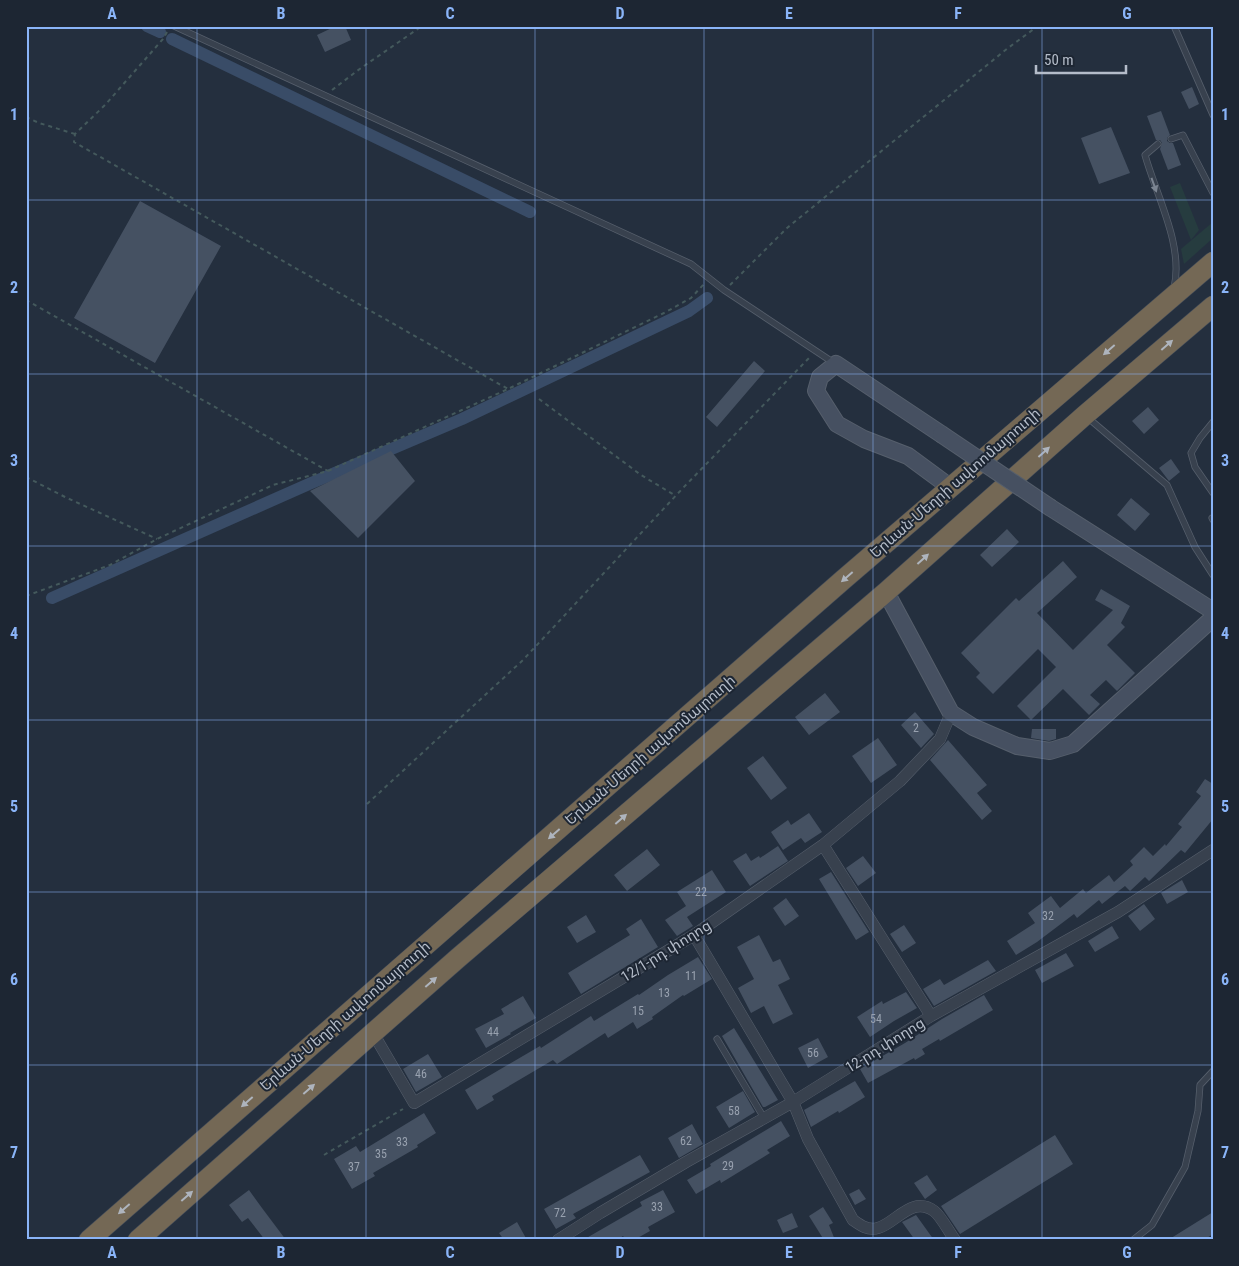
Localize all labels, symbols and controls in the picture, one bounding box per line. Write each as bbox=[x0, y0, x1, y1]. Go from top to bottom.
text: A bbox=[107, 4, 117, 23]
text: B bbox=[277, 4, 286, 23]
text: C bbox=[445, 4, 455, 23]
text: D bbox=[615, 4, 625, 23]
text: E bbox=[785, 4, 793, 23]
text: F bbox=[954, 4, 962, 23]
text: G bbox=[1122, 4, 1132, 23]
scale bar bbox=[1036, 42, 1126, 74]
text: 50 m bbox=[1044, 51, 1074, 69]
text: 1 bbox=[10, 105, 18, 124]
text: 1 bbox=[1221, 105, 1229, 124]
one-way arrow bbox=[1151, 177, 1158, 192]
text: 2 bbox=[10, 278, 18, 297]
text: 2 bbox=[1221, 278, 1229, 297]
one-way arrow bbox=[1161, 340, 1173, 351]
one-way arrow bbox=[1103, 344, 1115, 355]
street label: Երևան-Մեղրի ավտոմայրուղի bbox=[866, 404, 1044, 562]
one-way arrow bbox=[1038, 446, 1051, 457]
text: 3 bbox=[10, 451, 18, 470]
text: 3 bbox=[1221, 451, 1229, 470]
one-way arrow bbox=[916, 554, 929, 565]
one-way arrow bbox=[841, 571, 854, 582]
text: 4 bbox=[10, 624, 18, 643]
text: 4 bbox=[1221, 624, 1229, 643]
street label: Երևան-Մեղրի ավտոմայրուղի bbox=[561, 671, 739, 829]
house number: 2 bbox=[913, 721, 919, 735]
text: 5 bbox=[10, 797, 18, 816]
text: 5 bbox=[1221, 797, 1229, 816]
one-way arrow bbox=[614, 813, 627, 824]
one-way arrow bbox=[548, 828, 560, 839]
house number: 22 bbox=[695, 885, 707, 899]
house number: 32 bbox=[1042, 909, 1054, 923]
street label: 12/1-րդ փողոց bbox=[618, 916, 714, 986]
street label: Երևան-Մեղրի ավտոմայրուղի bbox=[256, 937, 434, 1095]
house number: 11 bbox=[685, 969, 697, 983]
text: 6 bbox=[10, 970, 18, 989]
text: 6 bbox=[1221, 970, 1229, 989]
one-way arrow bbox=[425, 976, 438, 987]
house number: 13 bbox=[658, 986, 670, 1000]
house number: 15 bbox=[632, 1004, 644, 1018]
house number: 54 bbox=[870, 1012, 882, 1026]
street label: 12-րդ փողոց bbox=[842, 1014, 928, 1076]
house number: 44 bbox=[487, 1025, 499, 1039]
house number: 56 bbox=[807, 1046, 819, 1060]
house number: 46 bbox=[415, 1067, 427, 1081]
one-way arrow bbox=[303, 1083, 315, 1095]
one-way arrow bbox=[241, 1096, 253, 1107]
house number: 58 bbox=[728, 1104, 740, 1118]
house number: 62 bbox=[680, 1134, 692, 1148]
house number: 33 bbox=[396, 1135, 408, 1149]
text: 7 bbox=[10, 1143, 18, 1162]
text: 7 bbox=[1221, 1143, 1229, 1162]
house number: 35 bbox=[375, 1147, 387, 1161]
house number: 29 bbox=[722, 1159, 734, 1173]
house number: 37 bbox=[348, 1160, 360, 1174]
one-way arrow bbox=[181, 1190, 193, 1202]
house number: 33 bbox=[651, 1200, 663, 1214]
one-way arrow bbox=[118, 1203, 131, 1214]
house number: 72 bbox=[554, 1206, 566, 1220]
text: A bbox=[107, 1243, 117, 1262]
text: B bbox=[277, 1243, 286, 1262]
text: C bbox=[445, 1243, 455, 1262]
text: D bbox=[615, 1243, 625, 1262]
text: E bbox=[785, 1243, 793, 1262]
text: F bbox=[954, 1243, 962, 1262]
text: G bbox=[1122, 1243, 1132, 1262]

